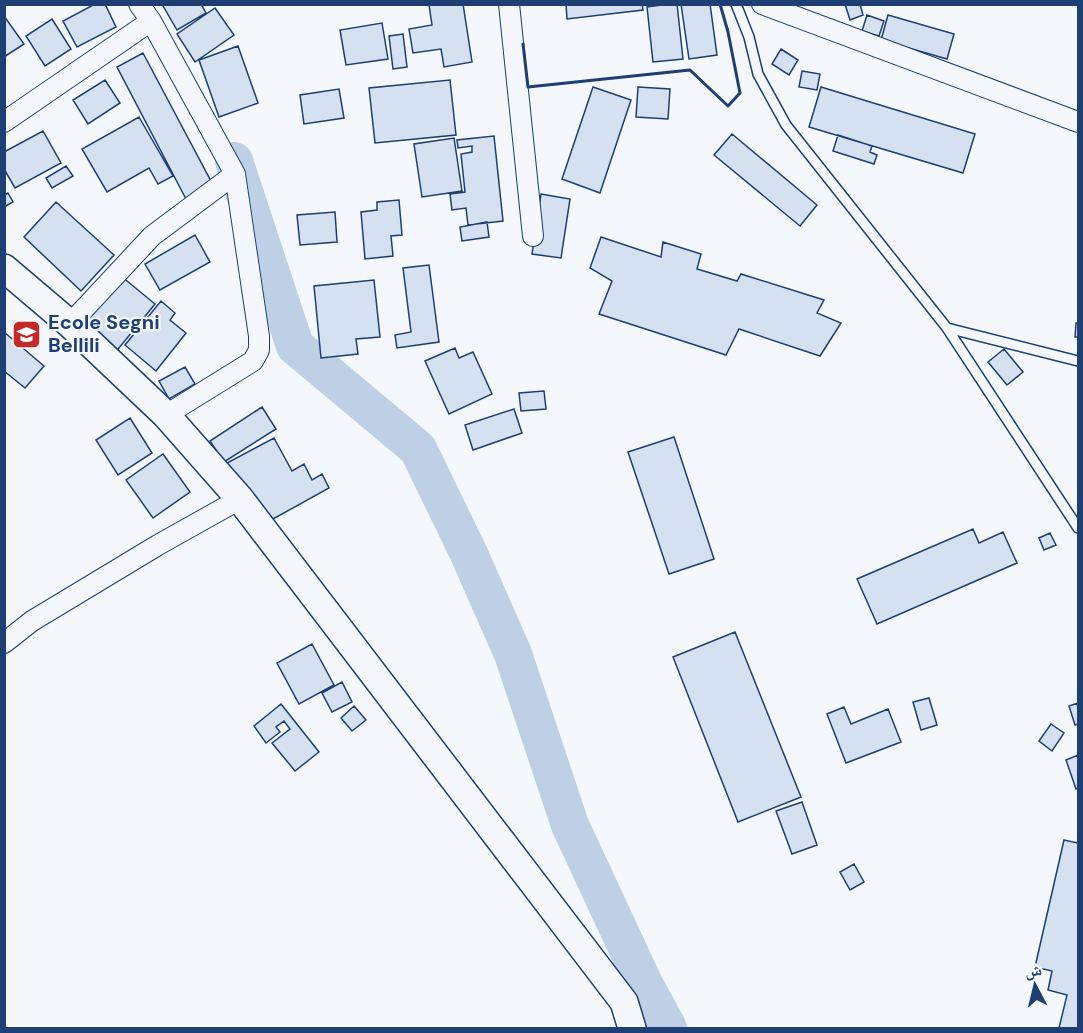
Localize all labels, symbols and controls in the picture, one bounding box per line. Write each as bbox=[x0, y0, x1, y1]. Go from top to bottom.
place label: Ecole Segni Bellili bbox=[48, 309, 160, 358]
school or university icon: Ecole Segni Bellili bbox=[11, 318, 43, 350]
north arrow bbox=[1005, 955, 1065, 1015]
text: ش bbox=[1024, 959, 1043, 982]

